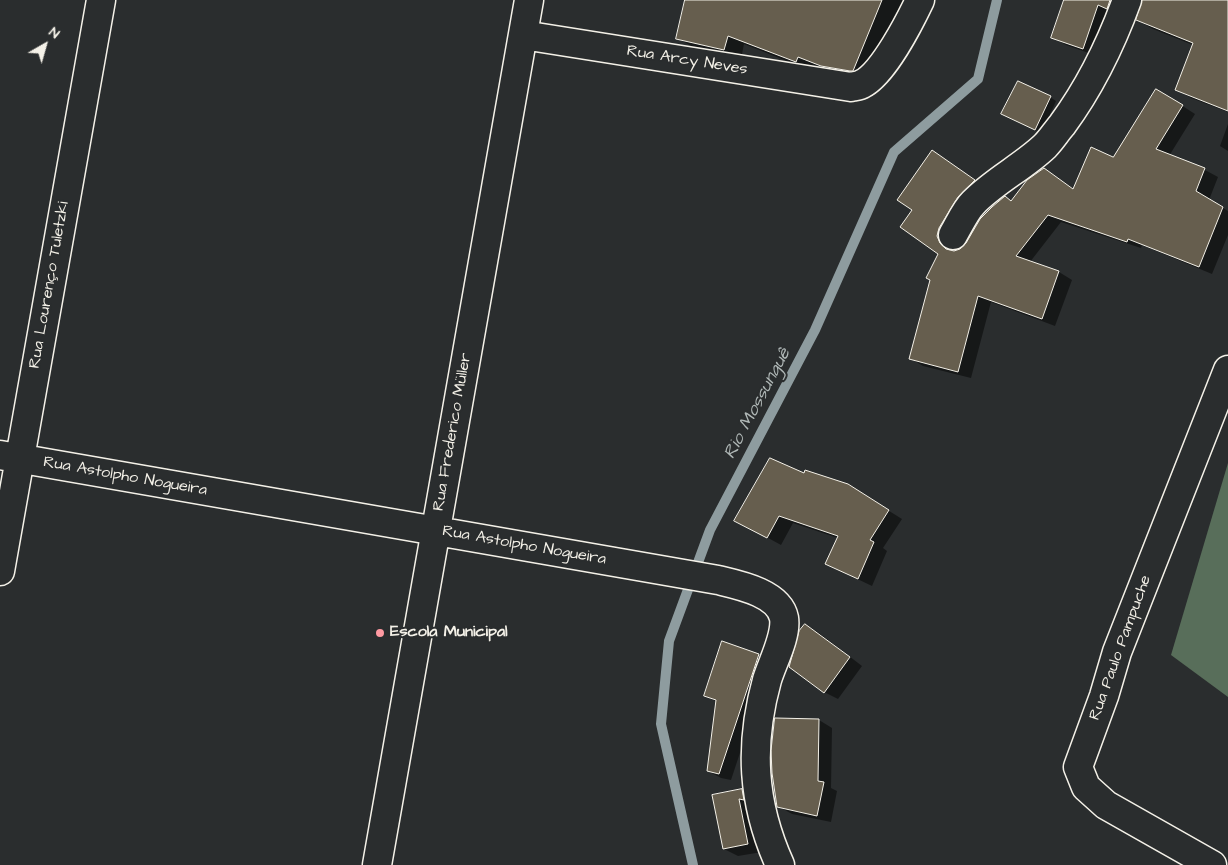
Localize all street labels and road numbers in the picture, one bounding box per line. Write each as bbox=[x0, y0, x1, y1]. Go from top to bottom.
street label: Rua Arcy Neves bbox=[625, 42, 749, 80]
street label: Rua Lourenço Tuletzki bbox=[26, 200, 74, 370]
street label: Rua Frederico Müller bbox=[430, 351, 476, 513]
street label: Rua Astolpho Nogueira bbox=[42, 453, 208, 501]
street label: Rua Astolpho Nogueira bbox=[441, 522, 607, 570]
street label: Rua Paulo Pampuche bbox=[1086, 573, 1156, 723]

